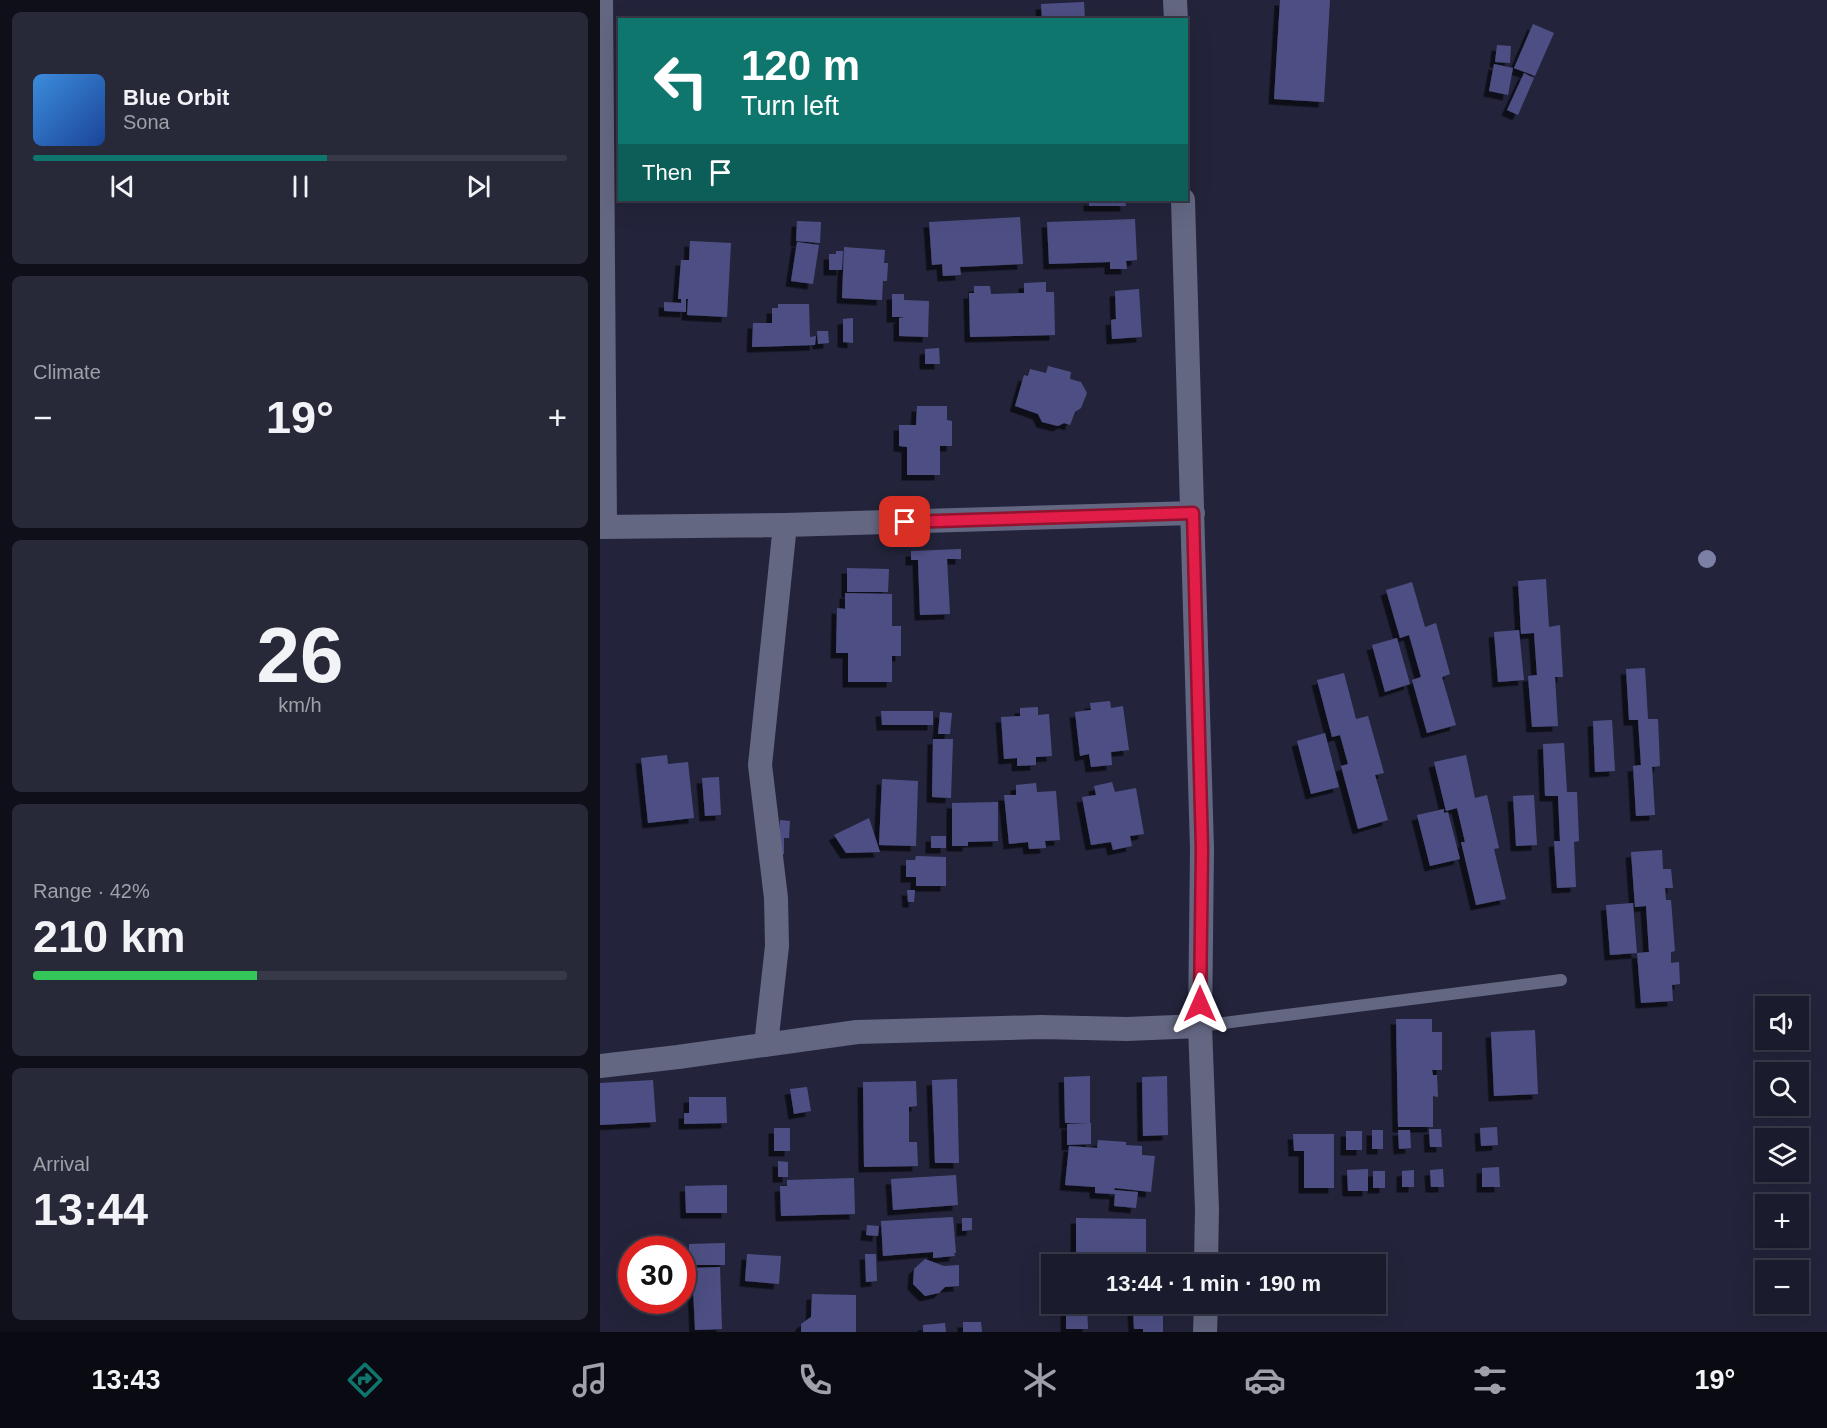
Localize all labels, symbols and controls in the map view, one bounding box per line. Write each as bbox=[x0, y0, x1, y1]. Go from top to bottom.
icon: left bbox=[642, 42, 720, 120]
text: 120 m bbox=[741, 42, 860, 89]
text: Blue Orbit bbox=[123, 85, 229, 110]
text: Turn left bbox=[741, 91, 839, 121]
text: Sona bbox=[123, 111, 170, 133]
icon: arrive bbox=[704, 156, 737, 189]
text: Then bbox=[642, 160, 692, 185]
icon: previous bbox=[106, 170, 139, 203]
icon: pause bbox=[284, 170, 317, 203]
icon: next bbox=[462, 170, 495, 203]
text: Climate bbox=[33, 361, 101, 383]
text: 19° bbox=[266, 392, 334, 443]
text: − bbox=[33, 399, 52, 436]
text: + bbox=[548, 399, 567, 436]
pin bbox=[879, 496, 930, 547]
icon: arrive bbox=[888, 505, 921, 538]
text: 26 bbox=[257, 611, 343, 699]
text: km/h bbox=[278, 694, 322, 716]
text: Range · 42% bbox=[33, 880, 150, 902]
text: 210 km bbox=[33, 911, 186, 962]
position arrow bbox=[1168, 972, 1232, 1036]
map controls bbox=[1755, 996, 1809, 1314]
button: sound bbox=[1755, 996, 1809, 1050]
button: search bbox=[1755, 1062, 1809, 1116]
button: layers bbox=[1755, 1128, 1809, 1182]
text: Arrival bbox=[33, 1153, 90, 1175]
text: 13:44 bbox=[33, 1184, 148, 1235]
button: + bbox=[1755, 1194, 1809, 1248]
speed limit sign: 30 bbox=[618, 1236, 696, 1314]
button: − bbox=[1755, 1260, 1809, 1314]
text: 13:44 · 1 min · 190 m bbox=[1106, 1271, 1321, 1296]
icon: directions bbox=[344, 1359, 386, 1401]
icon: music bbox=[569, 1359, 611, 1401]
icon: phone bbox=[794, 1359, 836, 1401]
icon: climate bbox=[1019, 1359, 1061, 1401]
icon: car bbox=[1244, 1359, 1286, 1401]
icon: filters bbox=[1469, 1359, 1511, 1401]
text: 13:43 bbox=[92, 1365, 161, 1395]
text: 19° bbox=[1695, 1365, 1735, 1395]

